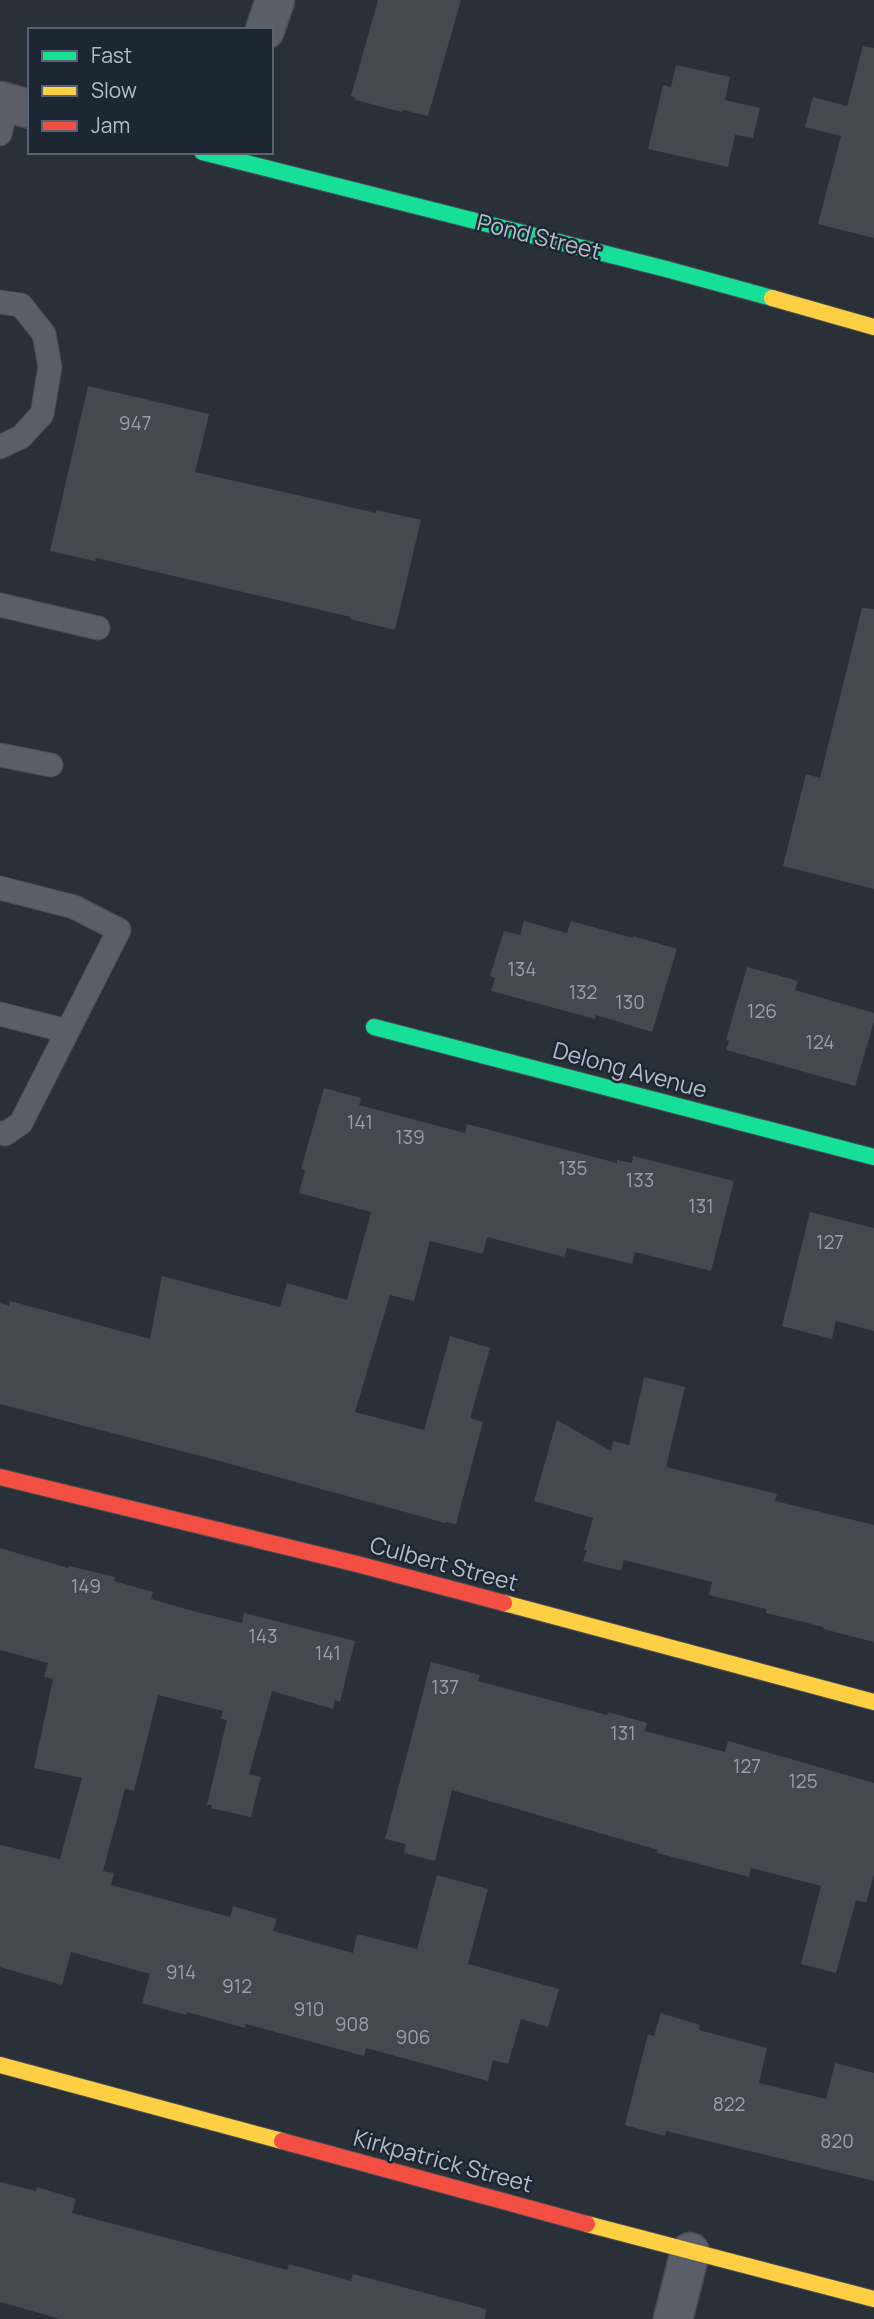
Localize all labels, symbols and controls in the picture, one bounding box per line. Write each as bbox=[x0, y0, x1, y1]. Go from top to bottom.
legend bbox=[28, 28, 273, 154]
text: Fast bbox=[91, 41, 132, 69]
text: Slow bbox=[91, 76, 137, 104]
text: Jam bbox=[91, 111, 130, 139]
street label: Pond Street bbox=[474, 205, 605, 267]
house number: 947 bbox=[119, 410, 151, 436]
house number: 134 bbox=[507, 956, 537, 982]
house number: 132 bbox=[569, 979, 597, 1005]
house number: 130 bbox=[615, 989, 645, 1015]
house number: 126 bbox=[747, 998, 777, 1024]
house number: 124 bbox=[805, 1029, 835, 1055]
street label: Delong Avenue bbox=[550, 1033, 711, 1105]
house number: 141 bbox=[347, 1109, 373, 1135]
house number: 139 bbox=[395, 1124, 425, 1150]
house number: 135 bbox=[559, 1155, 587, 1181]
house number: 133 bbox=[626, 1167, 654, 1193]
house number: 131 bbox=[688, 1193, 714, 1219]
house number: 127 bbox=[816, 1229, 844, 1255]
street label: Culbert Street bbox=[367, 1528, 522, 1598]
house number: 149 bbox=[71, 1573, 101, 1599]
house number: 143 bbox=[248, 1623, 278, 1649]
house number: 141 bbox=[315, 1640, 341, 1666]
house number: 137 bbox=[431, 1674, 459, 1700]
house number: 131 bbox=[610, 1720, 636, 1746]
house number: 127 bbox=[733, 1753, 761, 1779]
house number: 125 bbox=[788, 1768, 818, 1794]
house number: 914 bbox=[166, 1959, 196, 1985]
house number: 912 bbox=[222, 1973, 252, 1999]
house number: 910 bbox=[294, 1996, 324, 2022]
house number: 908 bbox=[335, 2011, 369, 2037]
house number: 906 bbox=[395, 2024, 431, 2050]
house number: 822 bbox=[713, 2091, 745, 2117]
street label: Kirkpatrick Street bbox=[350, 2121, 536, 2199]
house number: 820 bbox=[820, 2128, 854, 2154]

